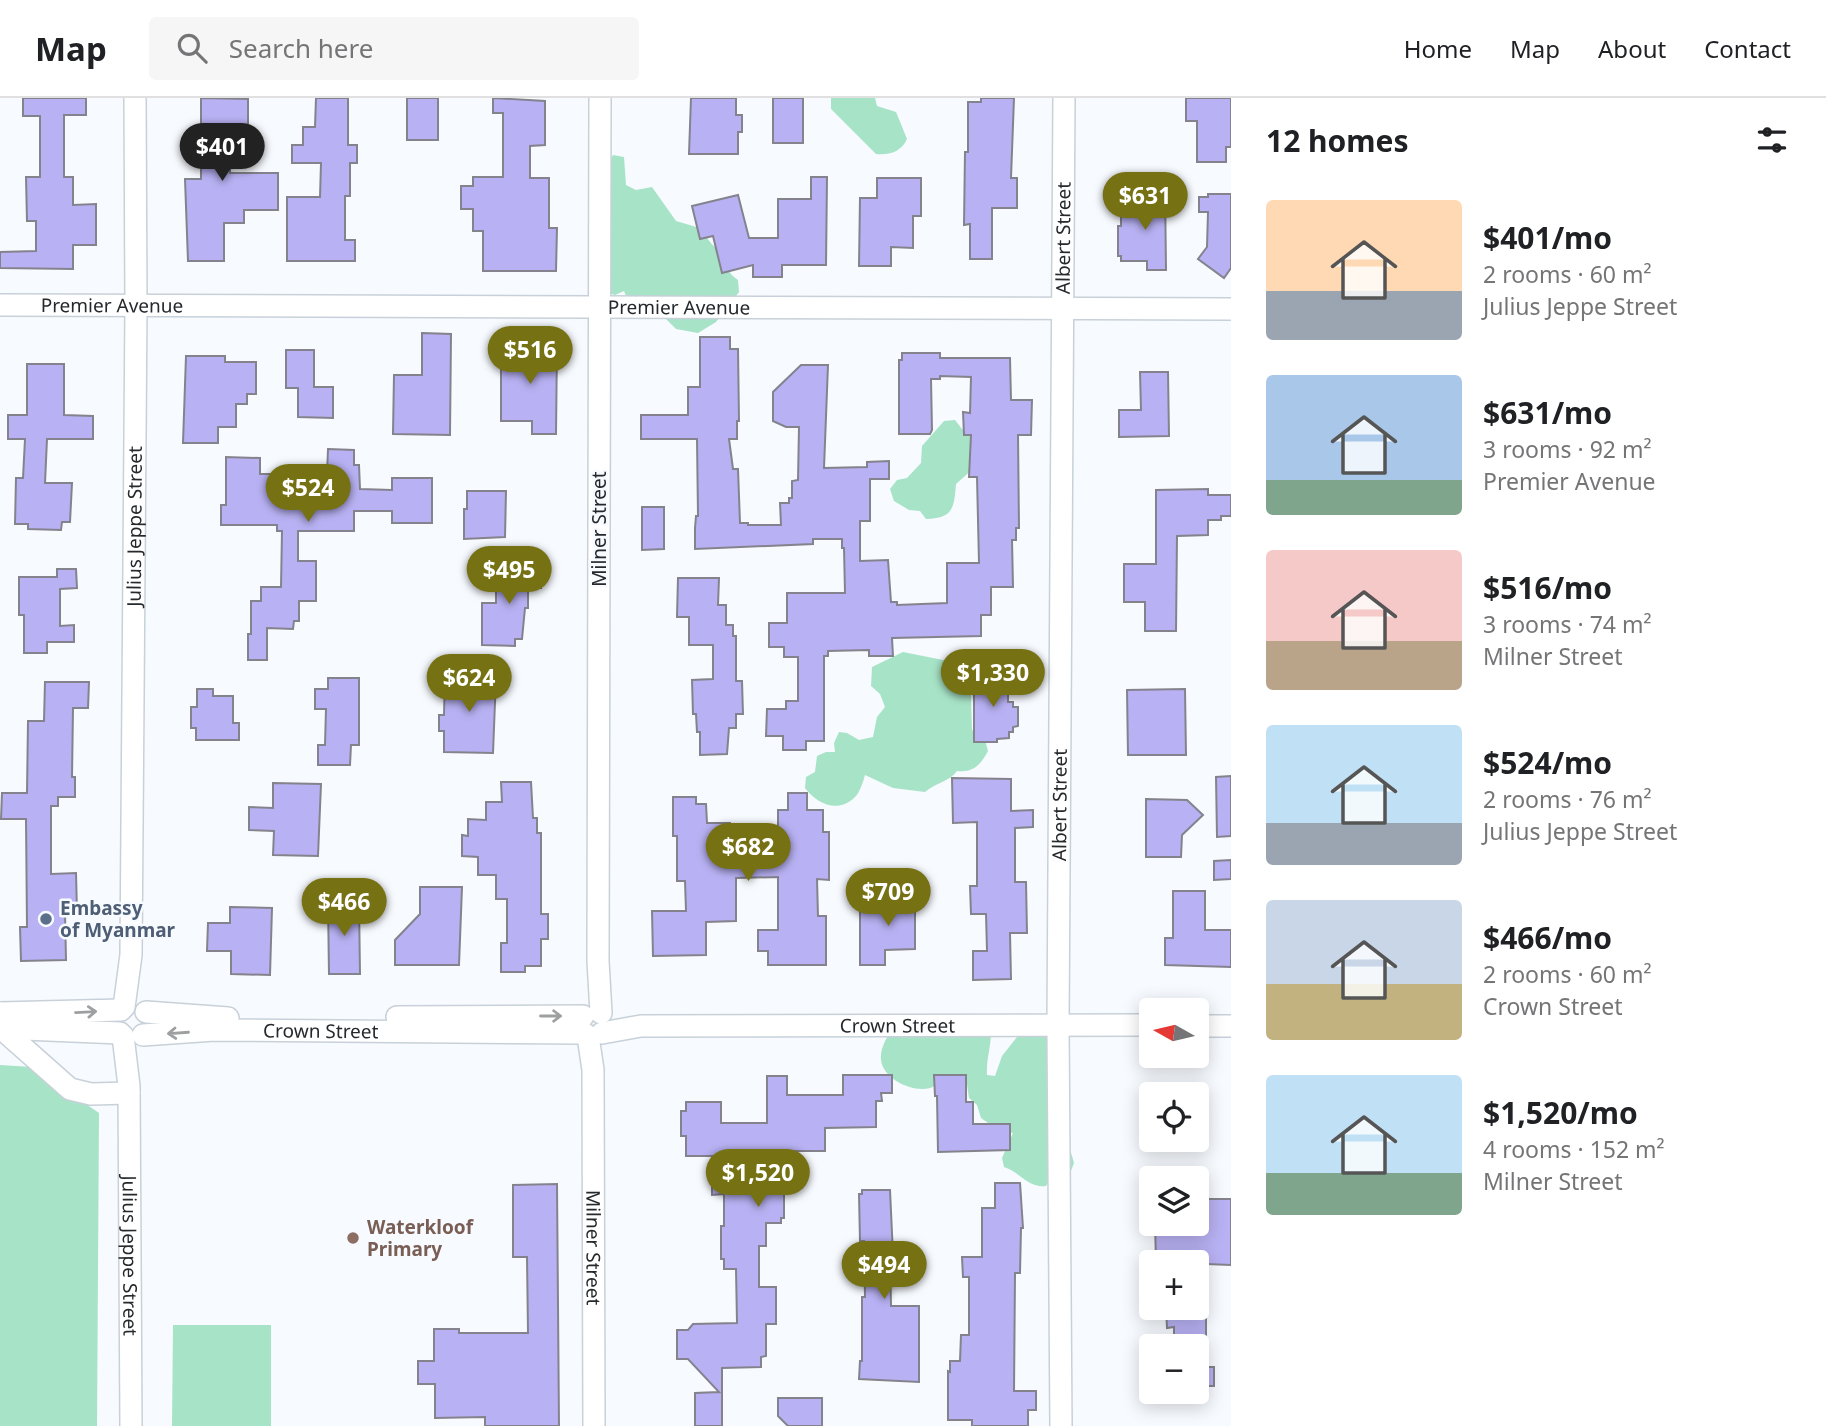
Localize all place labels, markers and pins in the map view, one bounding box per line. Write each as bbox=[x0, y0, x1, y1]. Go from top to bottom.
pin: $401 bbox=[181, 123, 263, 183]
pin: $631 bbox=[1104, 172, 1186, 232]
pin: $516 bbox=[489, 327, 571, 386]
pin: $524 bbox=[267, 464, 349, 524]
pin: $495 bbox=[468, 546, 550, 606]
pin: $1,330 bbox=[936, 650, 1050, 709]
pin: $624 bbox=[428, 654, 510, 714]
pin: $682 bbox=[707, 824, 789, 883]
pin: $709 bbox=[847, 868, 929, 928]
pin: $466 bbox=[303, 878, 385, 938]
place label: Embassy of Myanmar bbox=[60, 895, 176, 943]
marker: Embassy of Myanmar bbox=[38, 911, 54, 927]
pin: $1,520 bbox=[701, 1150, 815, 1209]
place label: Waterkloof Primary bbox=[367, 1214, 475, 1262]
marker: Waterkloof Primary bbox=[345, 1230, 361, 1246]
pin: $494 bbox=[843, 1242, 925, 1301]

